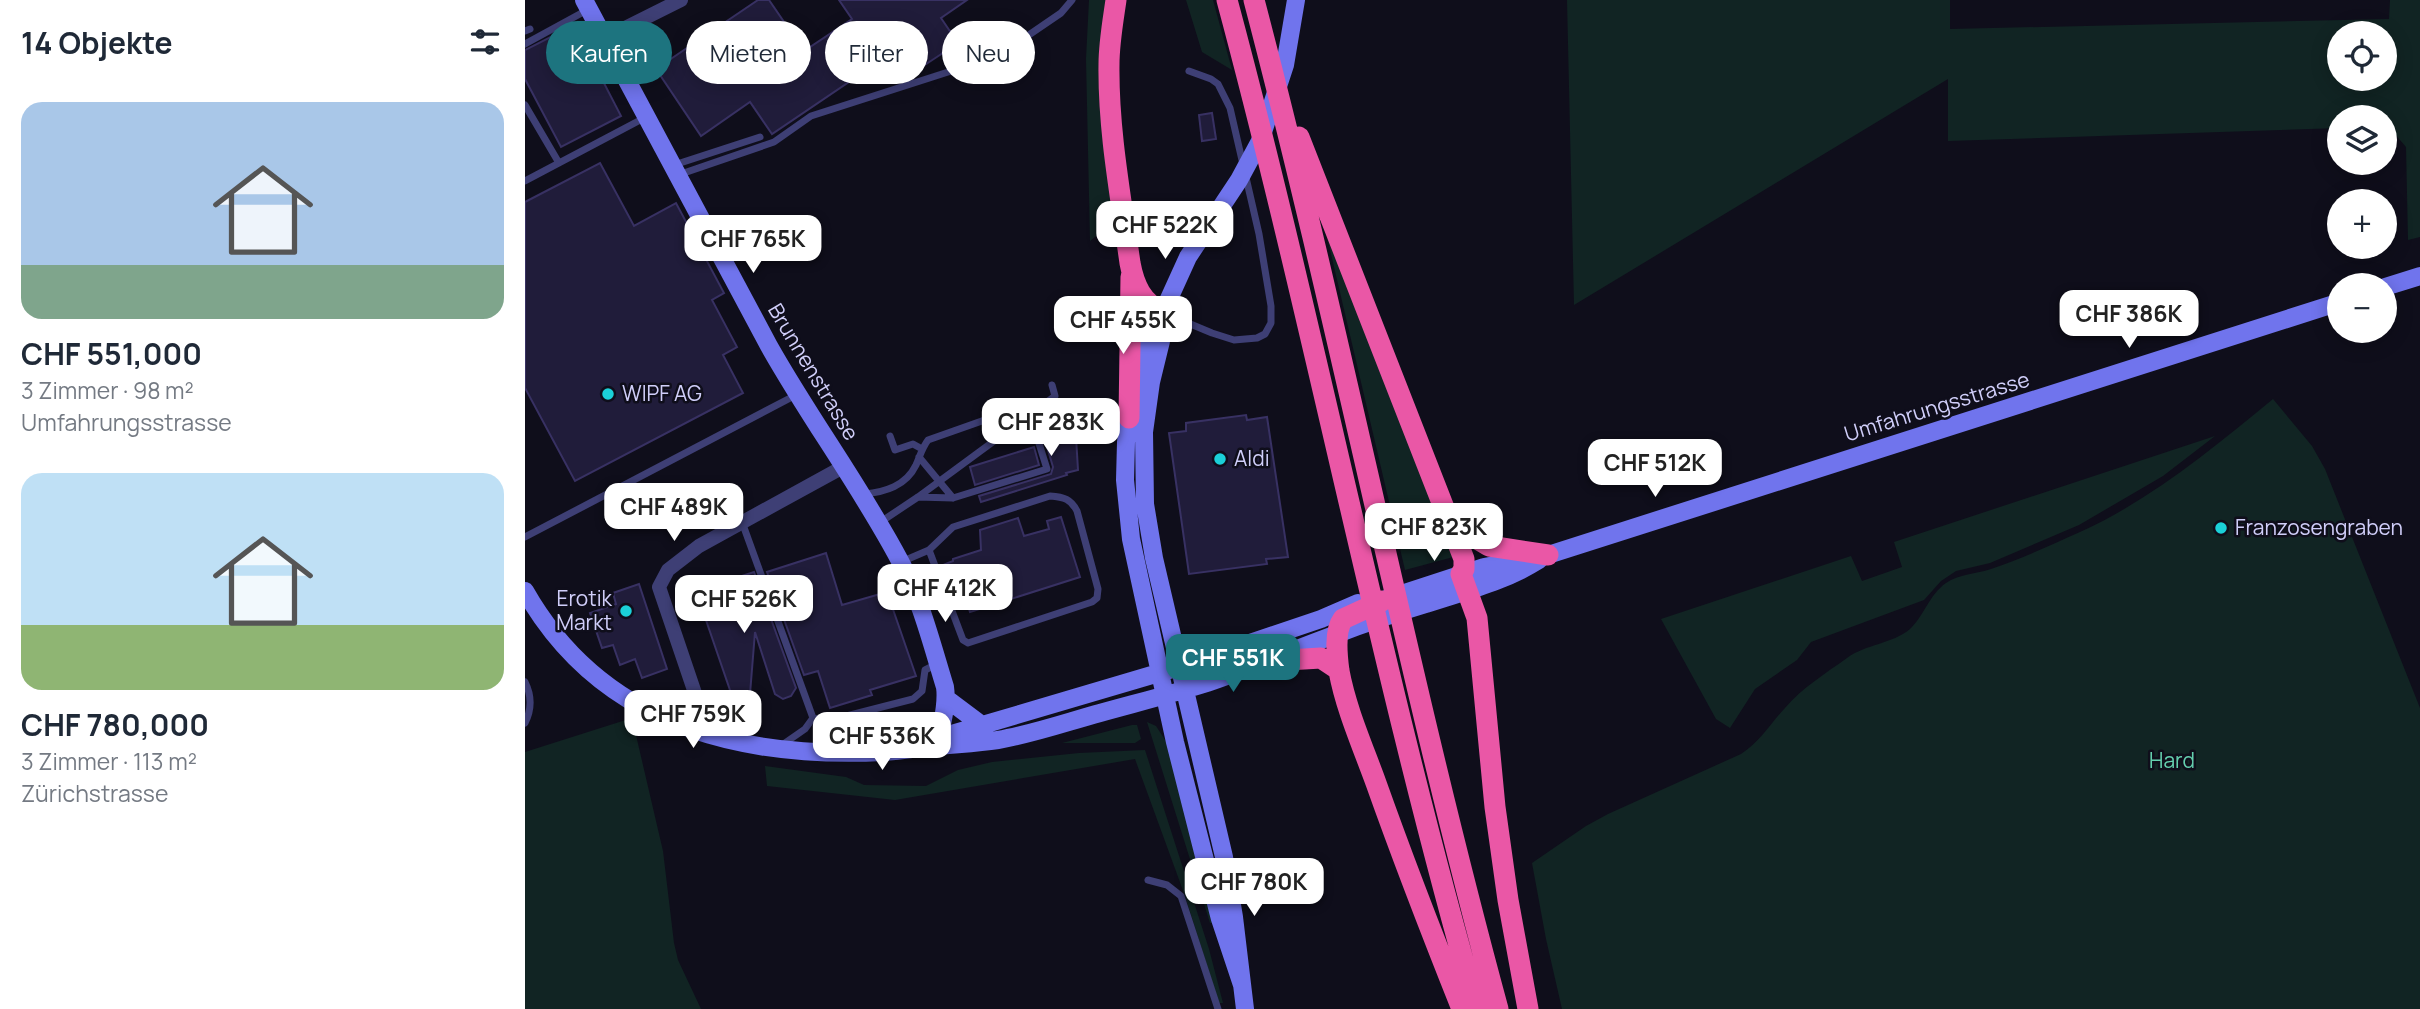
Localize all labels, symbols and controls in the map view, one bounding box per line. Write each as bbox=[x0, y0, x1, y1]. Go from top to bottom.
chip: Kaufen bbox=[546, 21, 672, 84]
chip: Mieten bbox=[686, 21, 811, 84]
chip: Filter bbox=[825, 21, 928, 84]
chip: Neu bbox=[942, 21, 1035, 84]
map controls bbox=[2327, 21, 2397, 343]
button: locate bbox=[2327, 21, 2397, 91]
text: 14 Objekte bbox=[21, 22, 172, 63]
icon: filters bbox=[466, 23, 504, 61]
button: layers bbox=[2327, 105, 2397, 175]
icon: home bbox=[200, 147, 326, 273]
button: + bbox=[2327, 189, 2397, 259]
pin: CHF 522K bbox=[1093, 202, 1237, 261]
text: CHF 522K bbox=[1112, 208, 1218, 240]
pin: CHF 765K bbox=[681, 216, 825, 275]
text: CHF 765K bbox=[700, 222, 806, 254]
button: − bbox=[2327, 273, 2397, 343]
pin: CHF 386K bbox=[2057, 290, 2201, 350]
pin: CHF 455K bbox=[1051, 296, 1195, 356]
text: CHF 386K bbox=[2076, 297, 2182, 329]
street label: Brunnenstrasse bbox=[762, 298, 866, 445]
text: CHF 455K bbox=[1070, 303, 1176, 335]
text: CHF 551,000 bbox=[21, 333, 202, 374]
street label: Umfahrungsstrasse bbox=[1841, 365, 2033, 448]
text: 3 Zimmer · 98 m² bbox=[21, 374, 194, 406]
place label: WIPF AG bbox=[622, 379, 702, 407]
marker: WIPF AG bbox=[600, 386, 616, 402]
pin: CHF 283K bbox=[979, 398, 1123, 458]
text: CHF 283K bbox=[998, 405, 1104, 437]
text: Umfahrungsstrasse bbox=[21, 406, 232, 438]
pin: CHF 512K bbox=[1583, 440, 1727, 499]
place label: Aldi bbox=[1234, 444, 1270, 472]
text: CHF 512K bbox=[1604, 446, 1706, 478]
marker: Aldi bbox=[1212, 451, 1228, 467]
pin: CHF 489K bbox=[602, 484, 746, 543]
text: CHF 489K bbox=[620, 490, 728, 522]
pin: CHF 823K bbox=[1362, 504, 1506, 563]
text: CHF 823K bbox=[1381, 510, 1487, 542]
place label: Franzosengraben bbox=[2235, 513, 2403, 541]
icon: home bbox=[200, 518, 326, 644]
marker: Franzosengraben bbox=[2213, 520, 2229, 536]
pin: CHF 412K bbox=[873, 564, 1017, 624]
text: CHF 412K bbox=[894, 571, 996, 603]
pin: CHF 526K bbox=[672, 576, 816, 635]
text: CHF 526K bbox=[691, 582, 797, 614]
place label: Erotik Markt bbox=[556, 584, 613, 636]
marker: Erotik Markt bbox=[618, 603, 634, 619]
pin: CHF 551K bbox=[1161, 634, 1305, 694]
text: CHF 551K bbox=[1182, 641, 1284, 673]
pin: CHF 759K bbox=[621, 690, 765, 750]
text: CHF 759K bbox=[640, 697, 746, 729]
text: CHF 780,000 bbox=[21, 704, 209, 745]
pin: CHF 536K bbox=[810, 712, 954, 772]
text: CHF 536K bbox=[829, 719, 935, 751]
text: 3 Zimmer · 113 m² bbox=[21, 745, 197, 777]
park label: Hard bbox=[2149, 746, 2195, 774]
text: Zürichstrasse bbox=[21, 777, 168, 809]
pin: CHF 780K bbox=[1182, 858, 1326, 918]
text: CHF 780K bbox=[1201, 865, 1307, 897]

